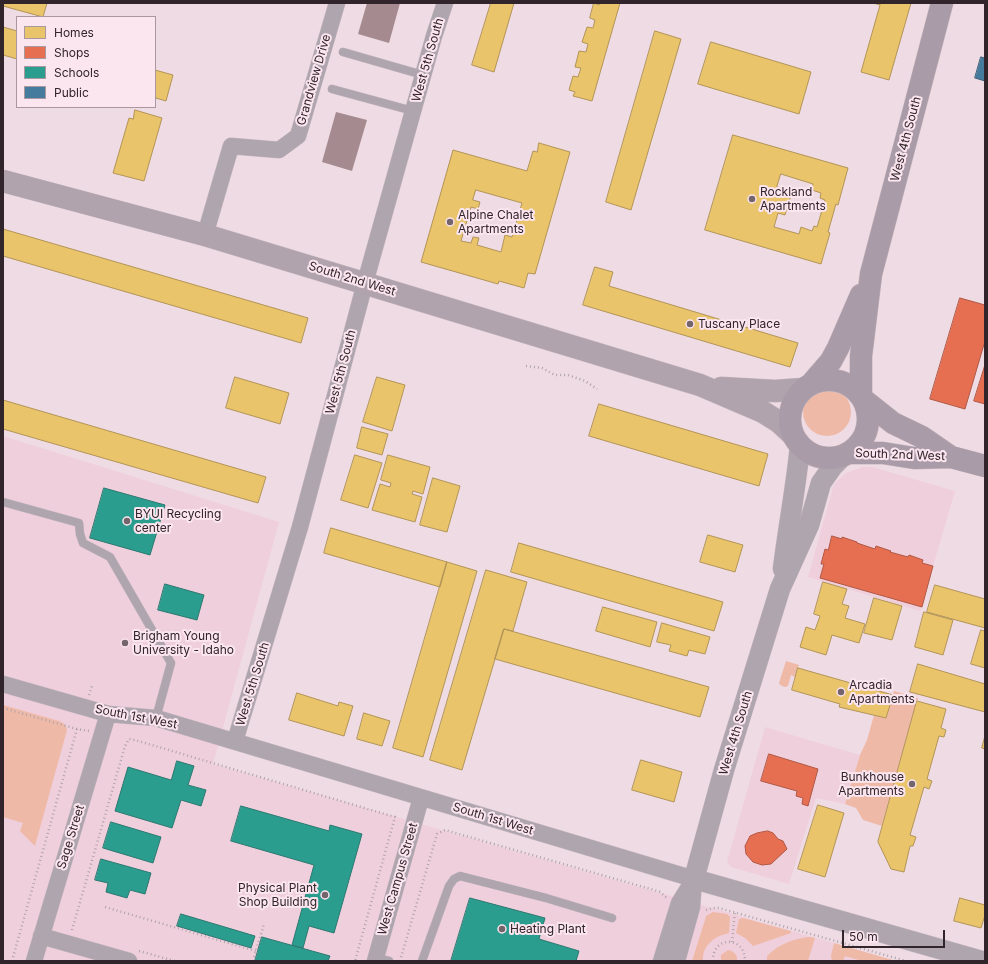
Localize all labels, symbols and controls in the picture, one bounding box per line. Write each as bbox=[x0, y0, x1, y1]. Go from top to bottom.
legend bbox=[16, 16, 156, 108]
street label: West 5th South bbox=[409, 16, 447, 104]
text: Homes bbox=[54, 25, 94, 40]
street label: Grandview Drive bbox=[294, 33, 334, 127]
text: Shops bbox=[54, 45, 90, 60]
text: Schools bbox=[54, 65, 99, 80]
text: Public bbox=[54, 85, 89, 100]
street label: West 4th South bbox=[888, 95, 924, 183]
place label: Rockland Apartments bbox=[760, 185, 826, 213]
marker: Rockland Apartments bbox=[747, 194, 757, 204]
place label: Alpine Chalet Apartments bbox=[458, 208, 533, 236]
marker: Alpine Chalet Apartments bbox=[445, 217, 455, 227]
street label: South 2nd West bbox=[307, 259, 397, 299]
place label: Tuscany Place bbox=[698, 317, 780, 331]
marker: Tuscany Place bbox=[685, 319, 695, 329]
street label: West 5th South bbox=[323, 328, 359, 416]
street label: South 2nd West bbox=[855, 446, 945, 464]
place label: BYUI Recycling center bbox=[135, 507, 221, 535]
marker: BYUI Recycling center bbox=[122, 516, 132, 526]
place label: Brigham Young University - Idaho bbox=[133, 629, 234, 657]
marker: Brigham Young University - Idaho bbox=[120, 638, 130, 648]
street label: West 5th South bbox=[233, 641, 273, 727]
place label: Arcadia Apartments bbox=[849, 678, 915, 706]
marker: Arcadia Apartments bbox=[836, 687, 846, 697]
street label: West 4th South bbox=[716, 689, 756, 777]
street label: South 1st West bbox=[94, 702, 178, 732]
place label: Bunkhouse Apartments bbox=[838, 770, 904, 798]
marker: Bunkhouse Apartments bbox=[907, 779, 917, 789]
street label: South 1st West bbox=[451, 800, 535, 838]
street label: Sage Street bbox=[54, 803, 88, 871]
street label: West Campus Street bbox=[375, 821, 421, 937]
place label: Physical Plant Shop Building bbox=[238, 881, 317, 909]
marker: Physical Plant Shop Building bbox=[320, 890, 330, 900]
place label: Heating Plant bbox=[510, 922, 586, 936]
scale bar bbox=[844, 922, 947, 948]
marker: Heating Plant bbox=[497, 924, 507, 934]
text: 50 m bbox=[849, 929, 878, 944]

